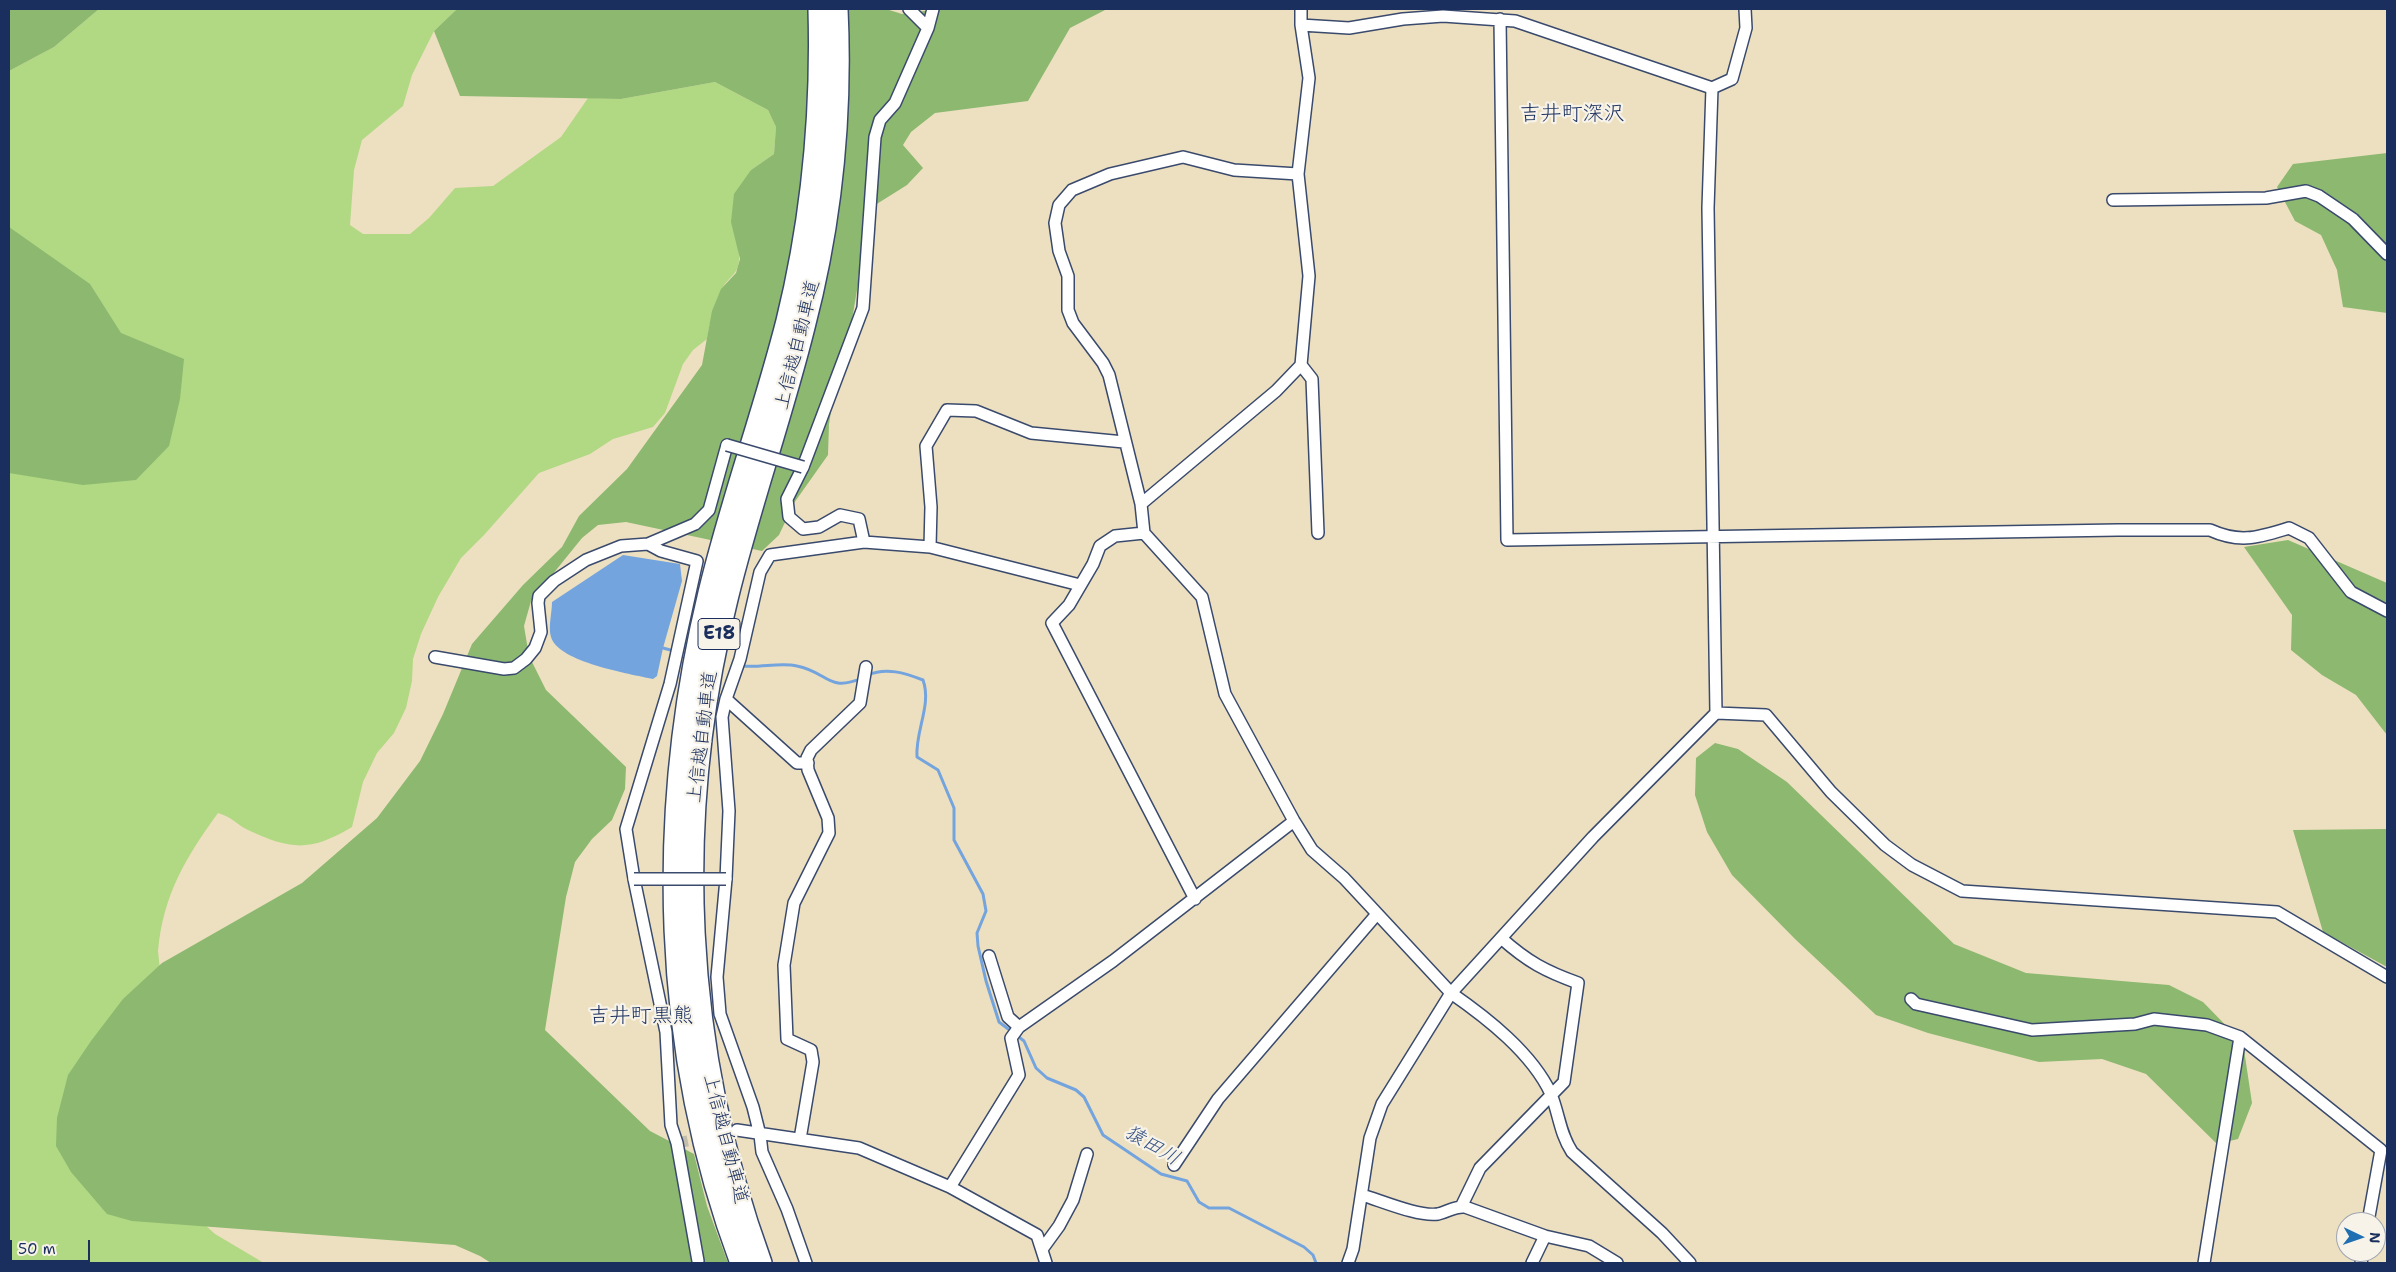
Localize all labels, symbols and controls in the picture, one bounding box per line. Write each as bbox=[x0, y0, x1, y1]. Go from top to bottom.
district label: 吉井町深沢 bbox=[1520, 102, 1624, 128]
street label: 上信越自動車道 bbox=[771, 278, 825, 412]
road number: E18 bbox=[698, 618, 740, 650]
street label: 上信越自動車道 bbox=[684, 670, 722, 804]
district label: 吉井町黒熊 bbox=[589, 1004, 693, 1030]
street label: 上信越自動車道 bbox=[698, 1072, 752, 1206]
water label: 猿田川 bbox=[1120, 1121, 1184, 1171]
north arrow bbox=[2336, 1212, 2386, 1262]
scale bar bbox=[12, 1230, 92, 1262]
text: N bbox=[2366, 1232, 2384, 1244]
text: 50 m bbox=[18, 1239, 56, 1259]

